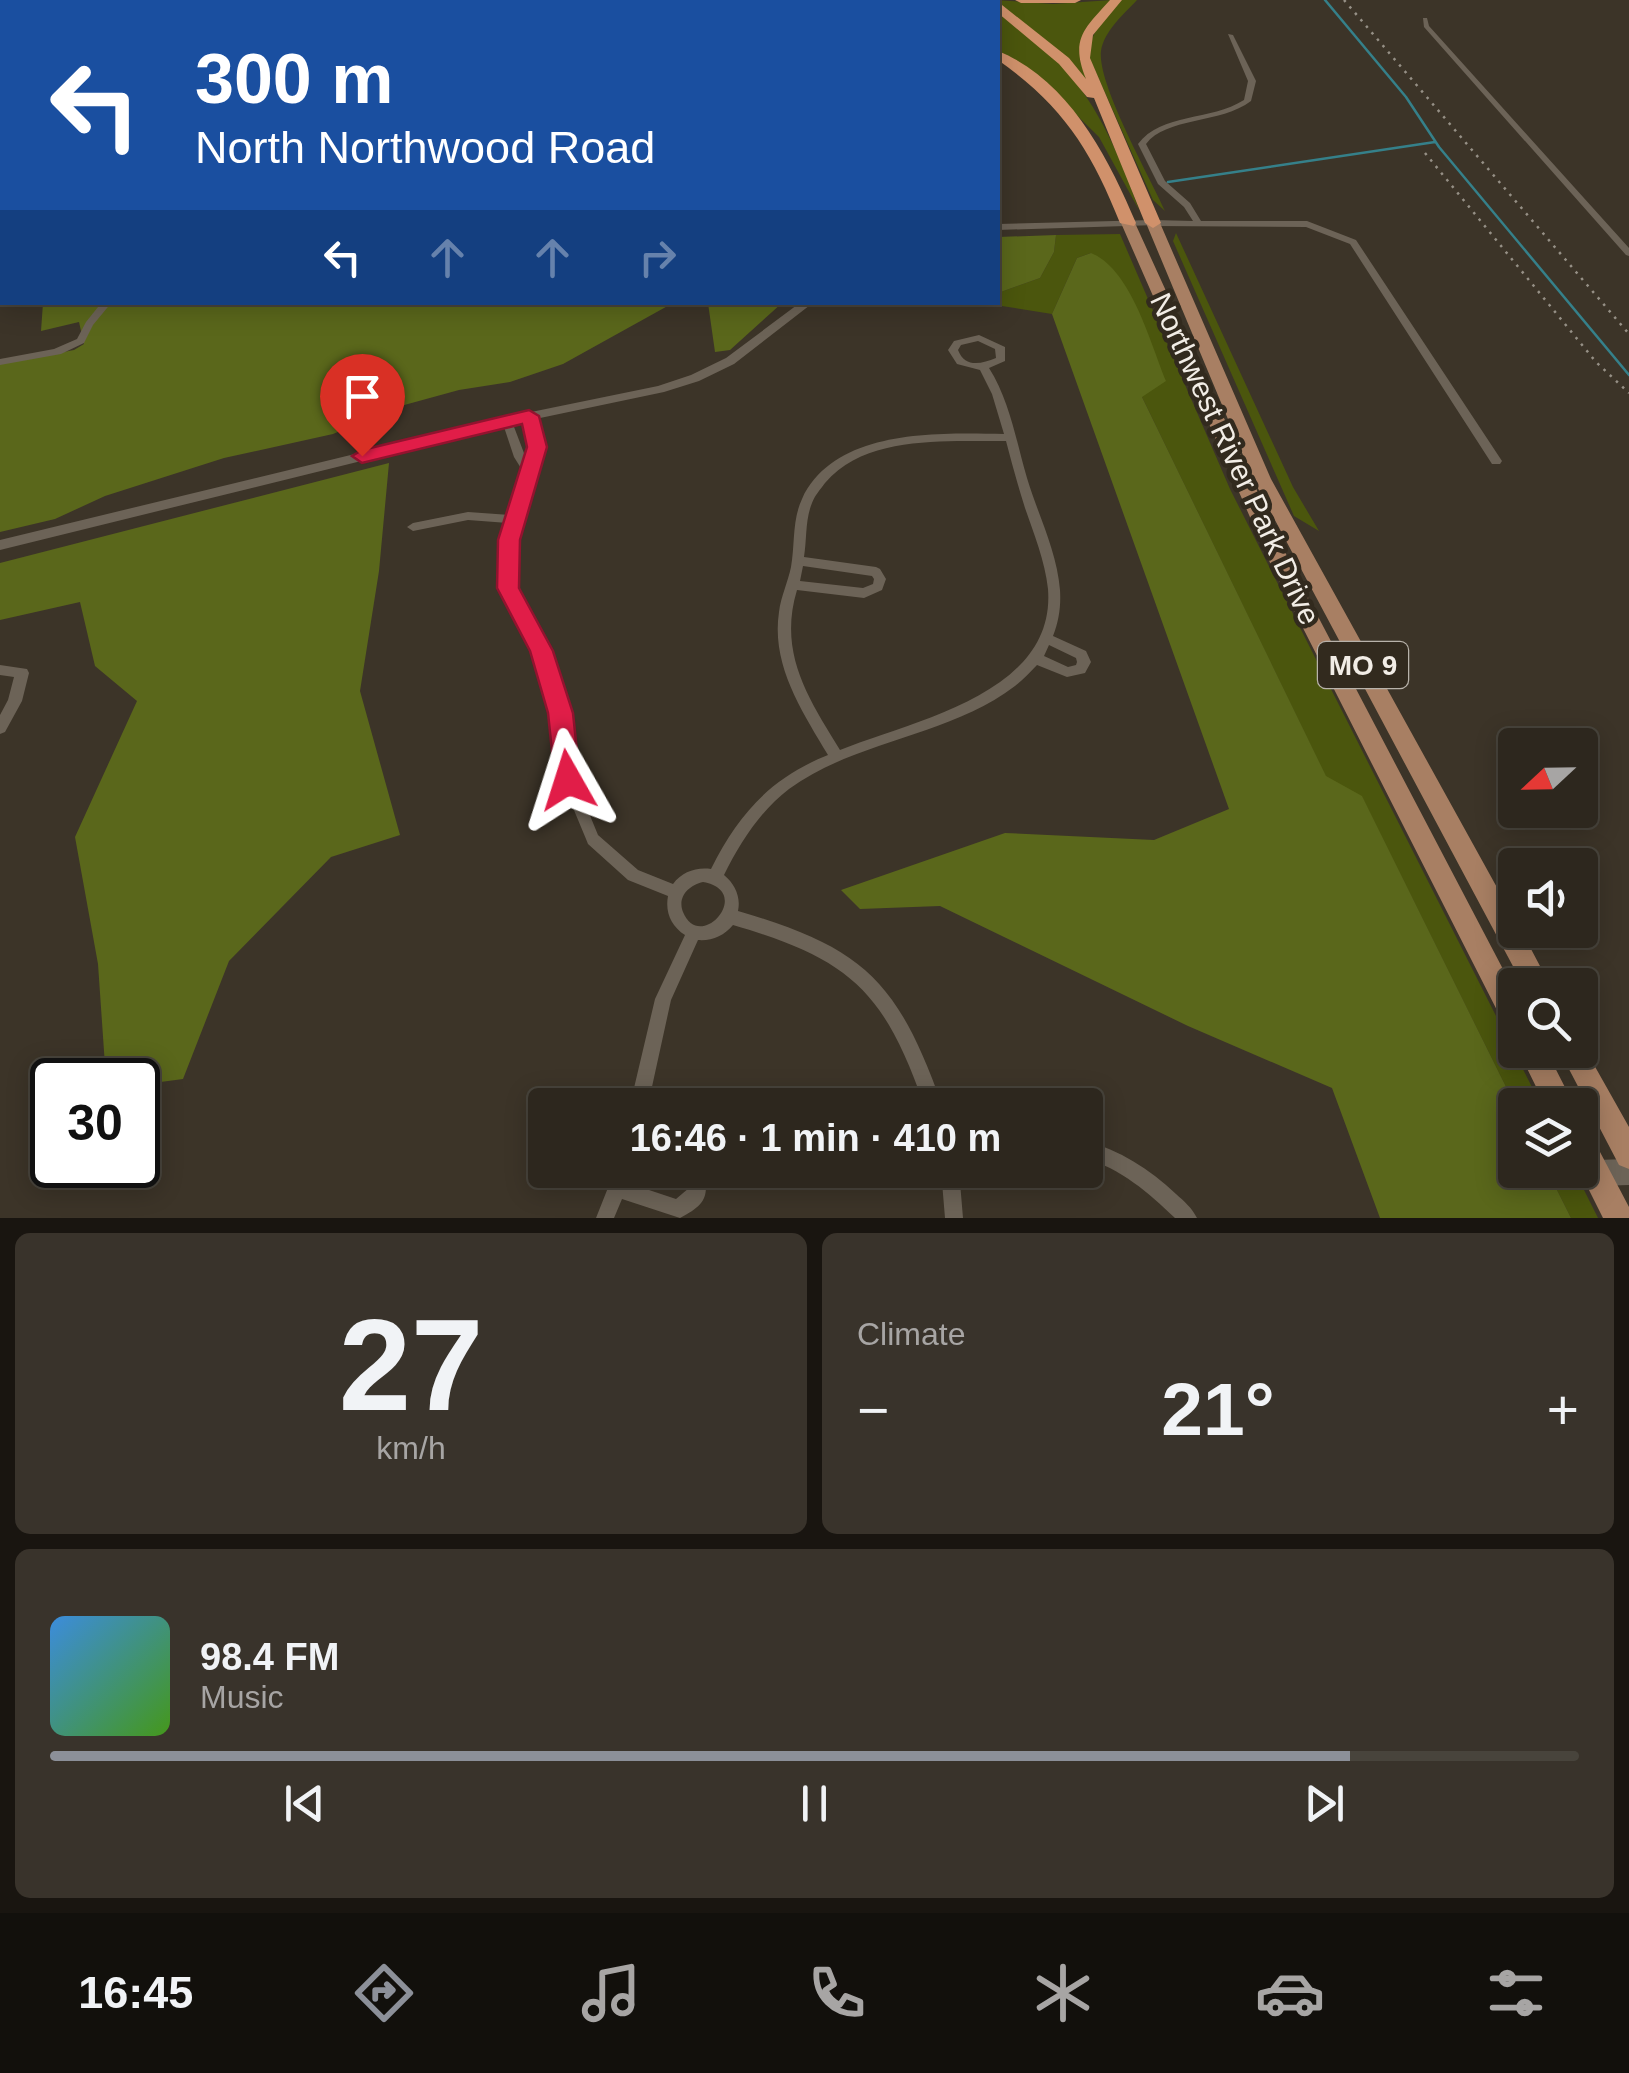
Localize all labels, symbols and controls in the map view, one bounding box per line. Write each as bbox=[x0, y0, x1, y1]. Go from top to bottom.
icon: left bbox=[30, 40, 160, 170]
text: 300 m bbox=[195, 40, 393, 118]
text: North Northwood Road bbox=[195, 122, 655, 173]
icon: left bbox=[315, 230, 370, 285]
icon: ahead bbox=[420, 230, 475, 285]
icon: ahead bbox=[525, 230, 580, 285]
icon: right bbox=[630, 230, 685, 285]
street label: Northwest River Park Drive bbox=[1144, 288, 1327, 630]
pin bbox=[320, 354, 405, 457]
icon: arrive bbox=[335, 369, 390, 424]
road number: MO 9 bbox=[1318, 642, 1408, 688]
position arrow bbox=[516, 728, 620, 832]
north arrow bbox=[1498, 728, 1598, 828]
map controls bbox=[1498, 728, 1598, 1188]
button: sound bbox=[1498, 848, 1598, 948]
button: search bbox=[1498, 968, 1598, 1068]
speed limit sign: 30 bbox=[30, 1058, 160, 1188]
button: layers bbox=[1498, 1088, 1598, 1188]
text: 16:46 · 1 min · 410 m bbox=[630, 1117, 1001, 1159]
text: 27 bbox=[339, 1292, 483, 1438]
text: Climate bbox=[857, 1316, 965, 1352]
text: 21° bbox=[1161, 1367, 1275, 1451]
text: − bbox=[857, 1379, 889, 1441]
text: + bbox=[1547, 1379, 1579, 1441]
text: km/h bbox=[376, 1430, 446, 1466]
text: 98.4 FM bbox=[200, 1636, 339, 1678]
text: Music bbox=[200, 1679, 284, 1715]
icon: previous bbox=[277, 1776, 332, 1831]
icon: pause bbox=[787, 1776, 842, 1831]
icon: next bbox=[1297, 1776, 1352, 1831]
icon: directions bbox=[349, 1958, 419, 2028]
icon: music bbox=[576, 1958, 646, 2028]
icon: phone bbox=[802, 1958, 872, 2028]
icon: climate bbox=[1028, 1958, 1098, 2028]
icon: car bbox=[1255, 1958, 1325, 2028]
icon: filters bbox=[1481, 1958, 1551, 2028]
text: 16:45 bbox=[78, 1967, 193, 2018]

